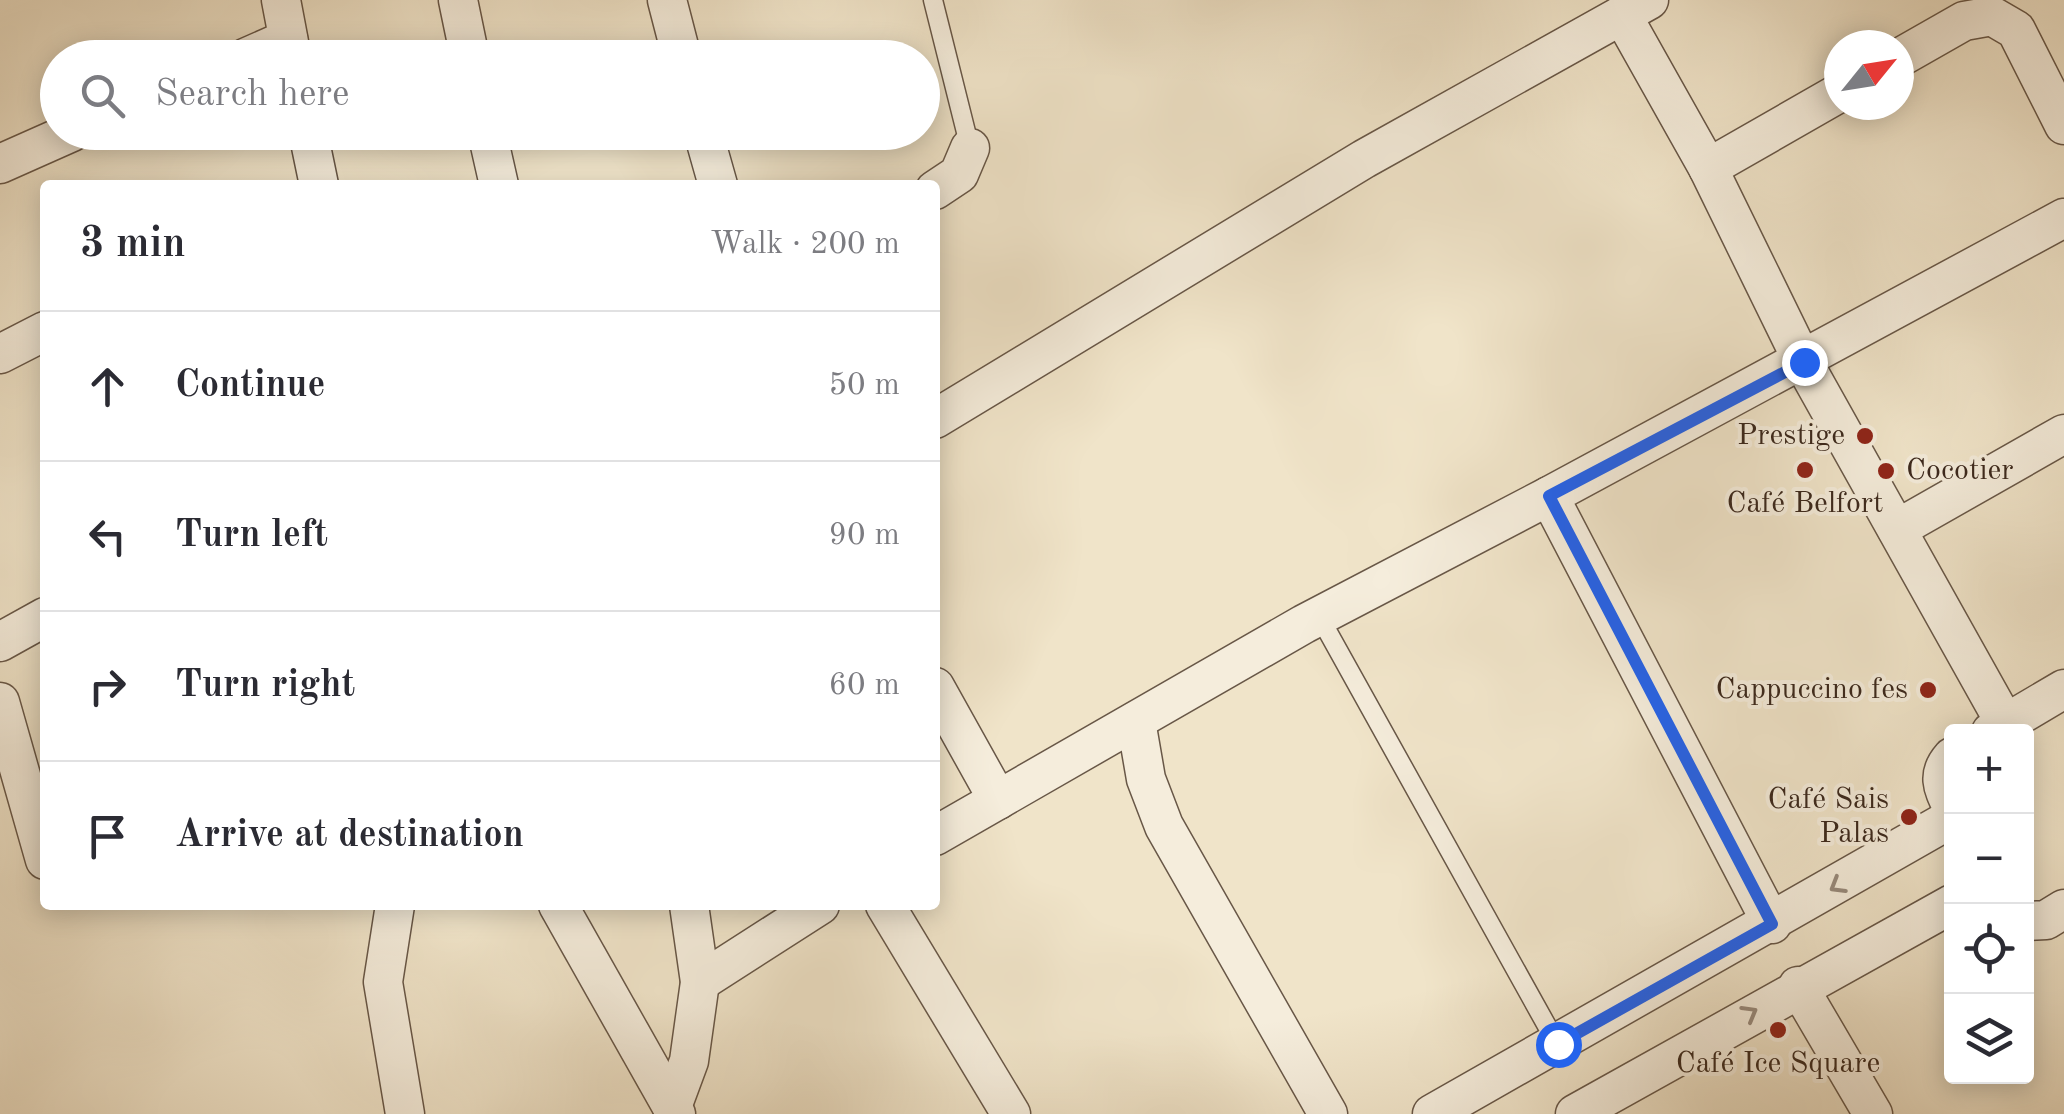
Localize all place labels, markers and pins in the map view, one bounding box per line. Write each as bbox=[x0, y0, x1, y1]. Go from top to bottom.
place label: Prestige bbox=[1737, 421, 1845, 451]
marker: Prestige bbox=[1854, 425, 1876, 447]
place label: Cocotier bbox=[1906, 456, 2014, 486]
marker: Café Belfort bbox=[1794, 459, 1816, 481]
marker: Cocotier bbox=[1875, 460, 1897, 482]
place label: Café Belfort bbox=[1726, 489, 1884, 519]
place label: Cappuccino fes bbox=[1716, 675, 1908, 705]
marker: Cappuccino fes bbox=[1917, 679, 1939, 701]
place label: Café Sais Palas bbox=[1767, 785, 1889, 849]
marker: Café Sais Palas bbox=[1898, 806, 1920, 828]
marker: Café Ice Square bbox=[1767, 1019, 1789, 1041]
place label: Café Ice Square bbox=[1676, 1049, 1880, 1079]

